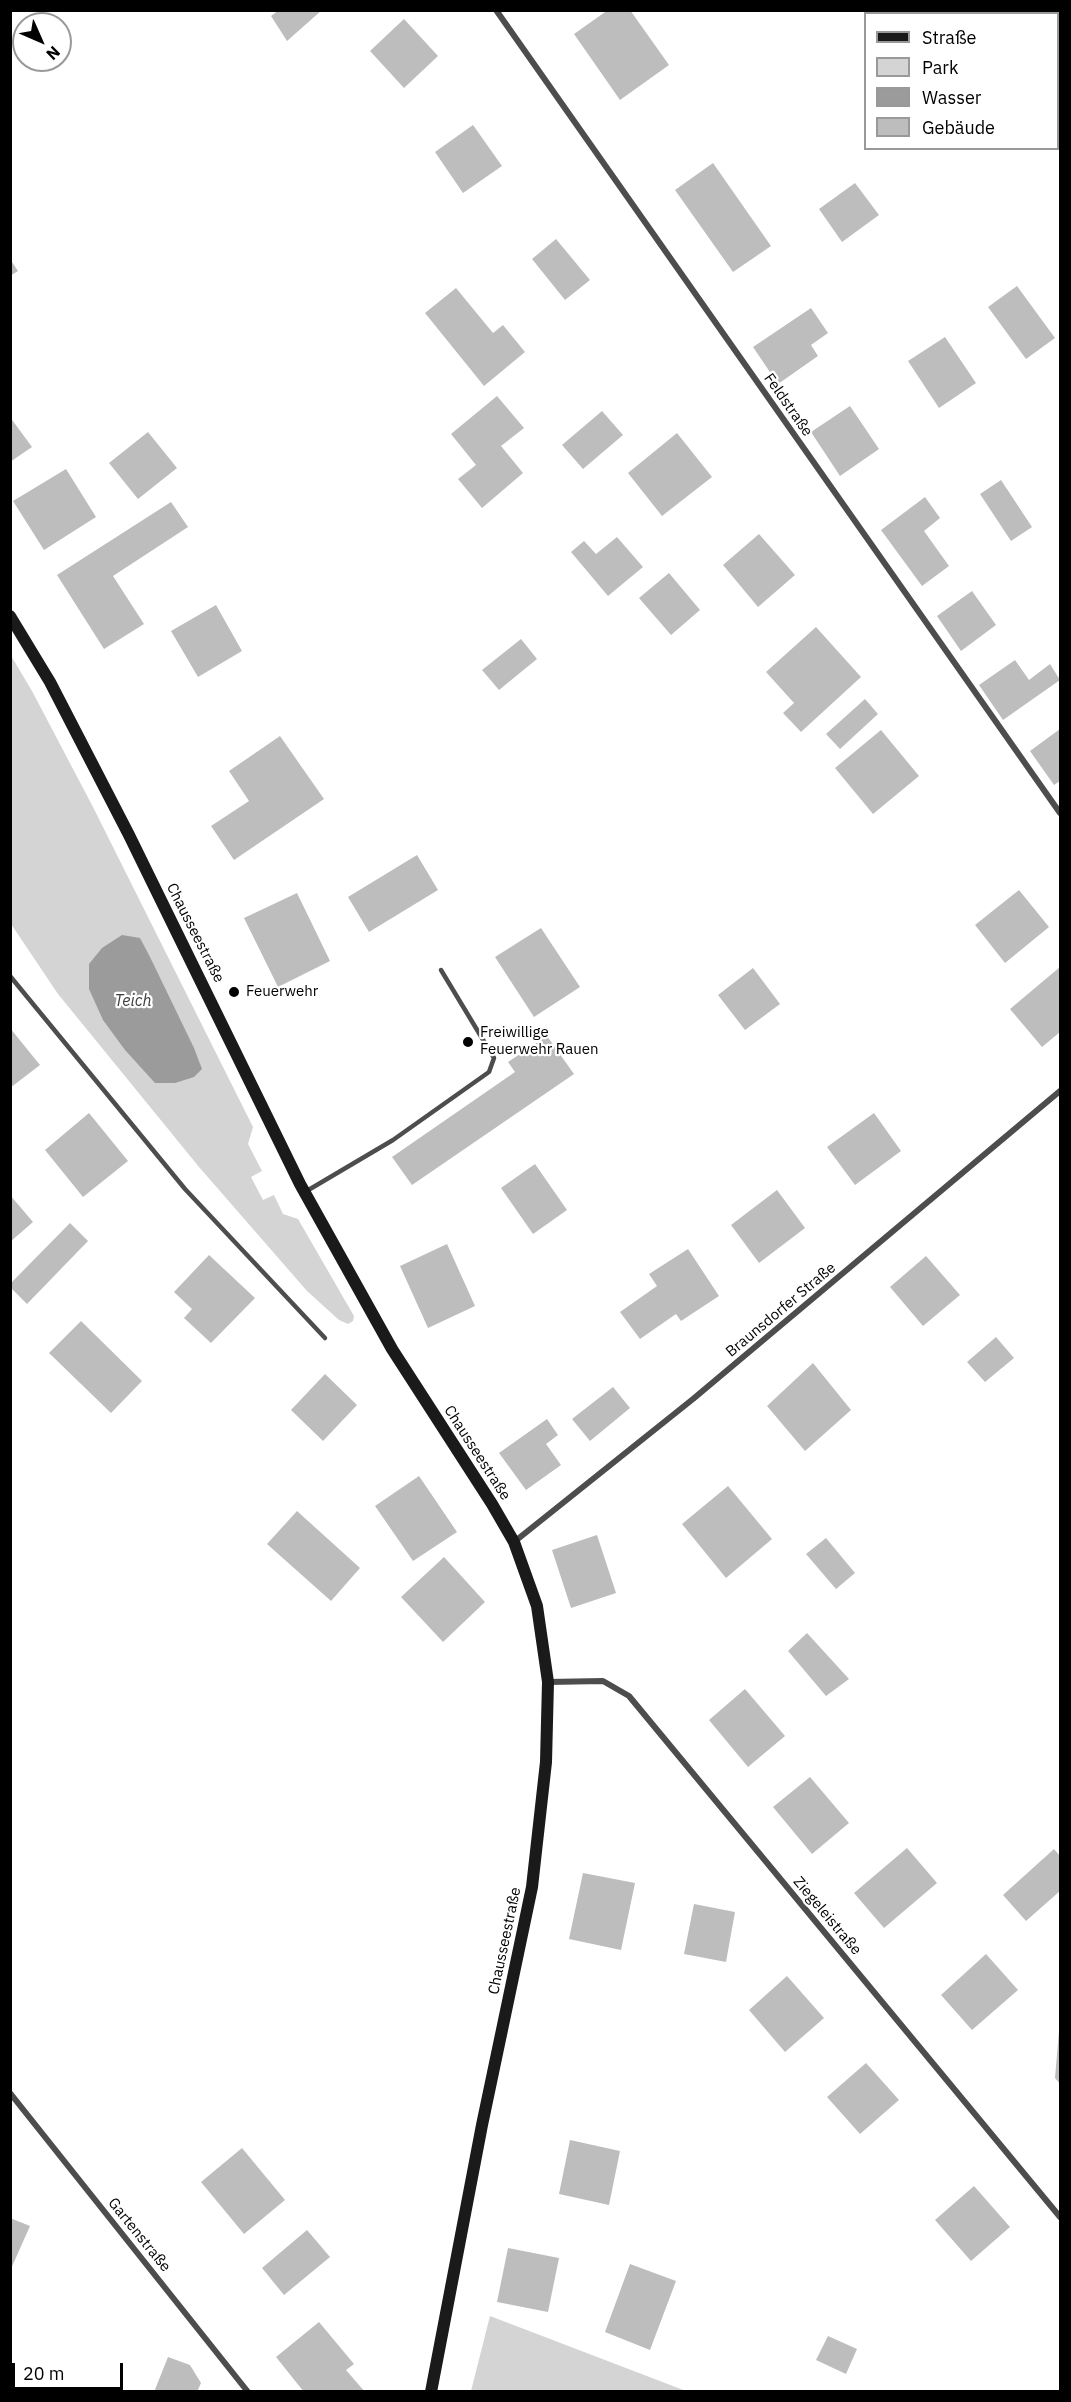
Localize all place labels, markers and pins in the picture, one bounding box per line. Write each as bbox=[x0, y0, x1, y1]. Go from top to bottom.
place label: Feuerwehr bbox=[246, 983, 318, 1001]
marker: Feuerwehr bbox=[227, 985, 241, 999]
place label: Freiwillige Feuerwehr Rauen bbox=[480, 1024, 599, 1059]
marker: Freiwillige Feuerwehr Rauen bbox=[461, 1035, 475, 1049]

